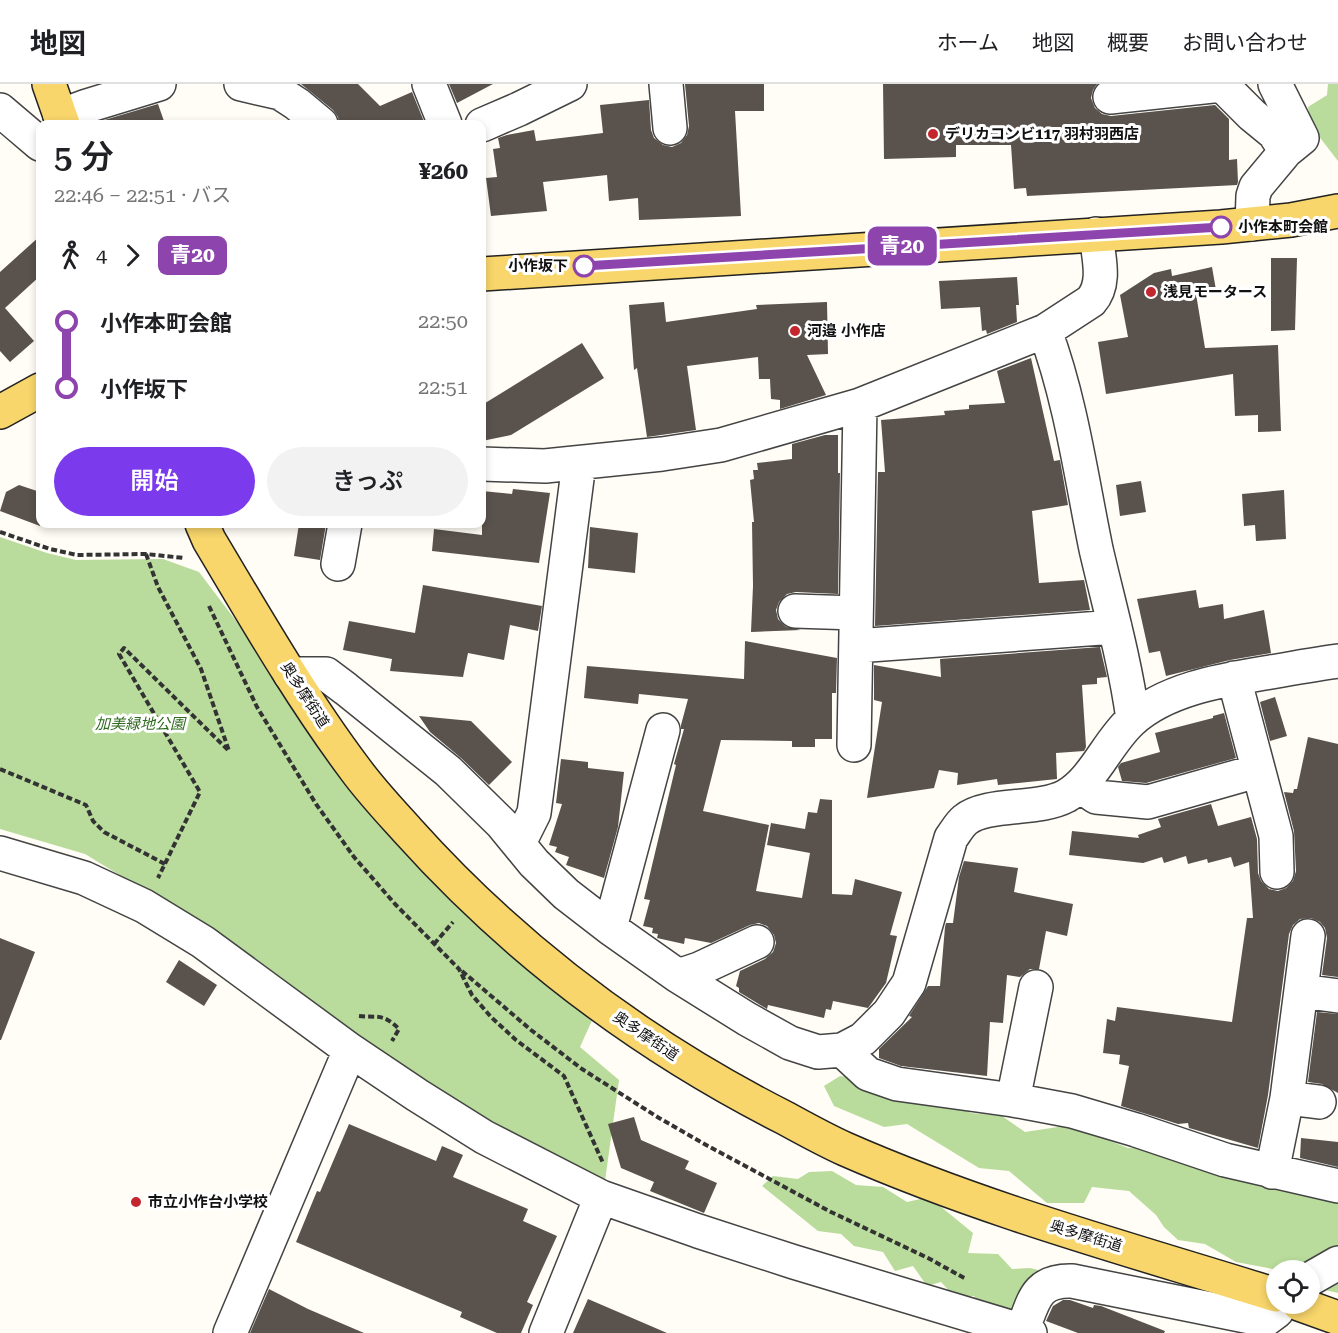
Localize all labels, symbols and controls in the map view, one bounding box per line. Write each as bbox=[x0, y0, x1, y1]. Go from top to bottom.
text: 地図 bbox=[30, 27, 86, 60]
text: ホーム bbox=[937, 31, 999, 55]
text: 地図 bbox=[1032, 31, 1074, 55]
text: 概要 bbox=[1107, 31, 1149, 55]
text: お問い合わせ bbox=[1182, 31, 1308, 55]
place label: デリカコンビ117 羽村羽西店 bbox=[945, 125, 1139, 143]
marker: デリカコンビ117 羽村羽西店 bbox=[926, 127, 940, 141]
text: 5 分 bbox=[54, 137, 114, 176]
text: ¥260 bbox=[419, 159, 468, 184]
text: 22:46 – 22:51 · バス bbox=[54, 183, 231, 207]
marker: 小作本町会館 bbox=[1210, 216, 1232, 238]
place label: 小作本町会館 bbox=[1238, 218, 1328, 236]
line badge: 青20 bbox=[868, 226, 936, 266]
text: 青20 bbox=[880, 234, 924, 258]
icon: walk bbox=[54, 239, 87, 272]
icon: forward bbox=[116, 239, 149, 272]
text: 4 bbox=[96, 243, 107, 267]
text: 青20 bbox=[170, 243, 215, 267]
marker: 小作坂下 bbox=[573, 255, 595, 277]
place label: 小作坂下 bbox=[508, 257, 568, 275]
place label: 浅見モータース bbox=[1163, 283, 1267, 301]
marker: 浅見モータース bbox=[1144, 285, 1158, 299]
text: 22:50 bbox=[418, 309, 468, 333]
text: 小作本町会館 bbox=[100, 311, 232, 336]
place label: 河邉 小作店 bbox=[807, 322, 886, 340]
marker: 河邉 小作店 bbox=[788, 324, 802, 338]
text: 22:51 bbox=[418, 375, 468, 399]
text: 小作坂下 bbox=[100, 377, 188, 402]
button: 開始 bbox=[54, 447, 255, 516]
button: きっぷ bbox=[267, 447, 468, 516]
street label: 奥多摩街道 bbox=[277, 659, 333, 731]
park label: 加美緑地公園 bbox=[95, 715, 187, 733]
street label: 奥多摩街道 bbox=[610, 1008, 682, 1064]
place label: 市立小作台小学校 bbox=[148, 1193, 268, 1211]
marker: 市立小作台小学校 bbox=[129, 1195, 143, 1209]
street label: 奥多摩街道 bbox=[1047, 1216, 1125, 1256]
map controls bbox=[1266, 1260, 1320, 1314]
button: locate bbox=[1266, 1260, 1320, 1314]

